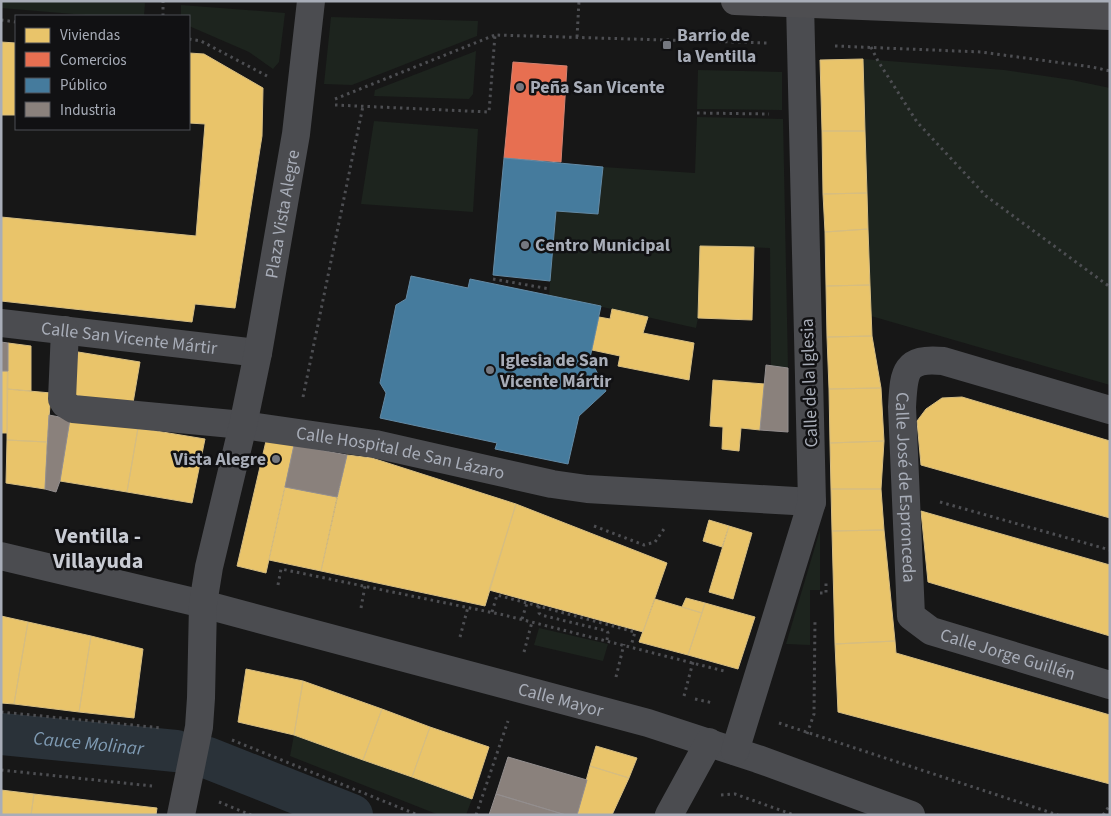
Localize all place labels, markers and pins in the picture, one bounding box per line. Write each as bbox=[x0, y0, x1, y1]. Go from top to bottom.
place label: Barrio de la Ventilla bbox=[677, 23, 756, 69]
marker: Barrio de la Ventilla bbox=[661, 39, 673, 51]
place label: Peña San Vicente bbox=[530, 75, 665, 100]
marker: Peña San Vicente bbox=[514, 81, 526, 93]
place label: Centro Municipal bbox=[535, 233, 670, 258]
marker: Centro Municipal bbox=[519, 239, 531, 251]
place label: Iglesia de San Vicente Mártir bbox=[499, 348, 612, 394]
marker: Iglesia de San Vicente Mártir bbox=[484, 364, 496, 376]
place label: Vista Alegre bbox=[172, 447, 266, 472]
marker: Vista Alegre bbox=[270, 453, 282, 465]

